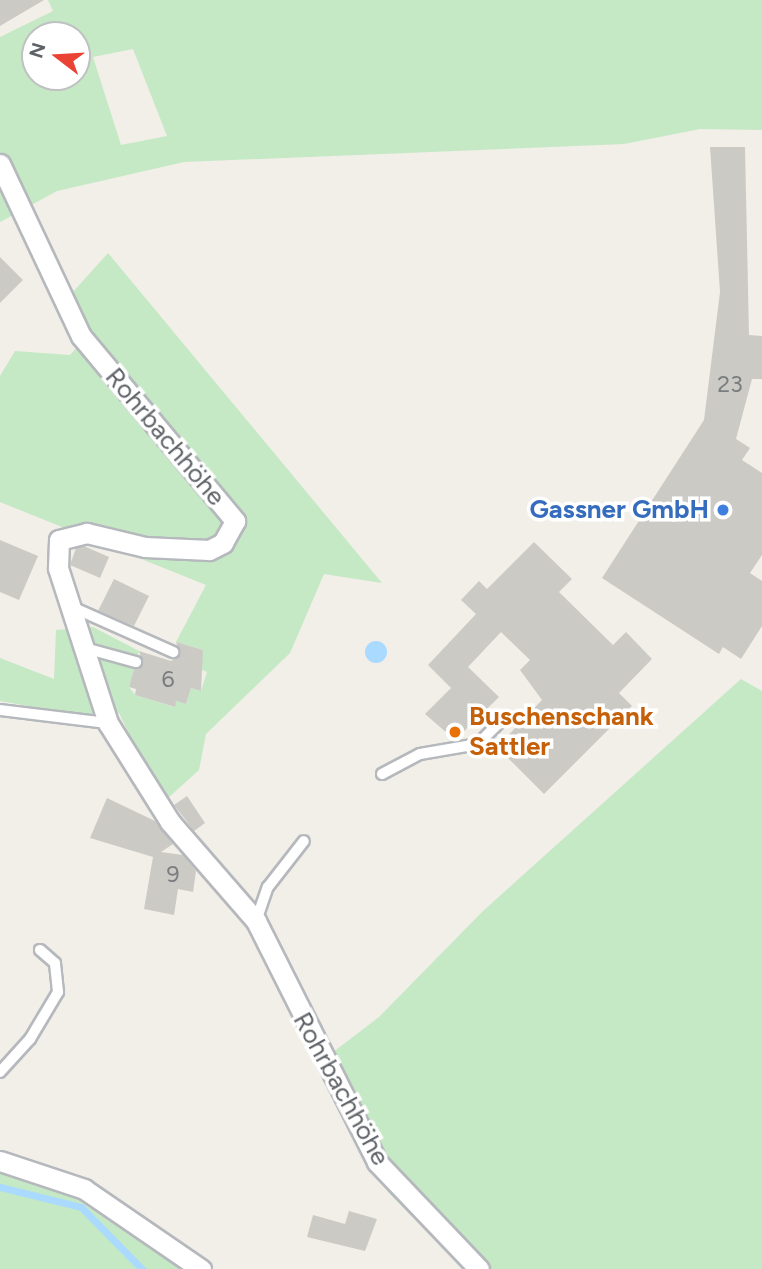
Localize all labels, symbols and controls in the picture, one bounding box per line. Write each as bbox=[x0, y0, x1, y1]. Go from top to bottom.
north arrow bbox=[21, 21, 91, 91]
text: N bbox=[24, 40, 50, 61]
street label: Rohrbachhöhe bbox=[98, 362, 232, 512]
house number: 23 bbox=[717, 370, 743, 398]
place label: Gassner GmbH bbox=[529, 494, 709, 526]
marker: Gassner GmbH bbox=[715, 502, 731, 518]
house number: 6 bbox=[161, 665, 175, 693]
place label: Buschenschank Sattler bbox=[469, 701, 654, 762]
marker: Buschenschank Sattler bbox=[447, 724, 463, 740]
house number: 9 bbox=[166, 860, 180, 888]
street label: Rohrbachhöhe bbox=[286, 1007, 396, 1171]

